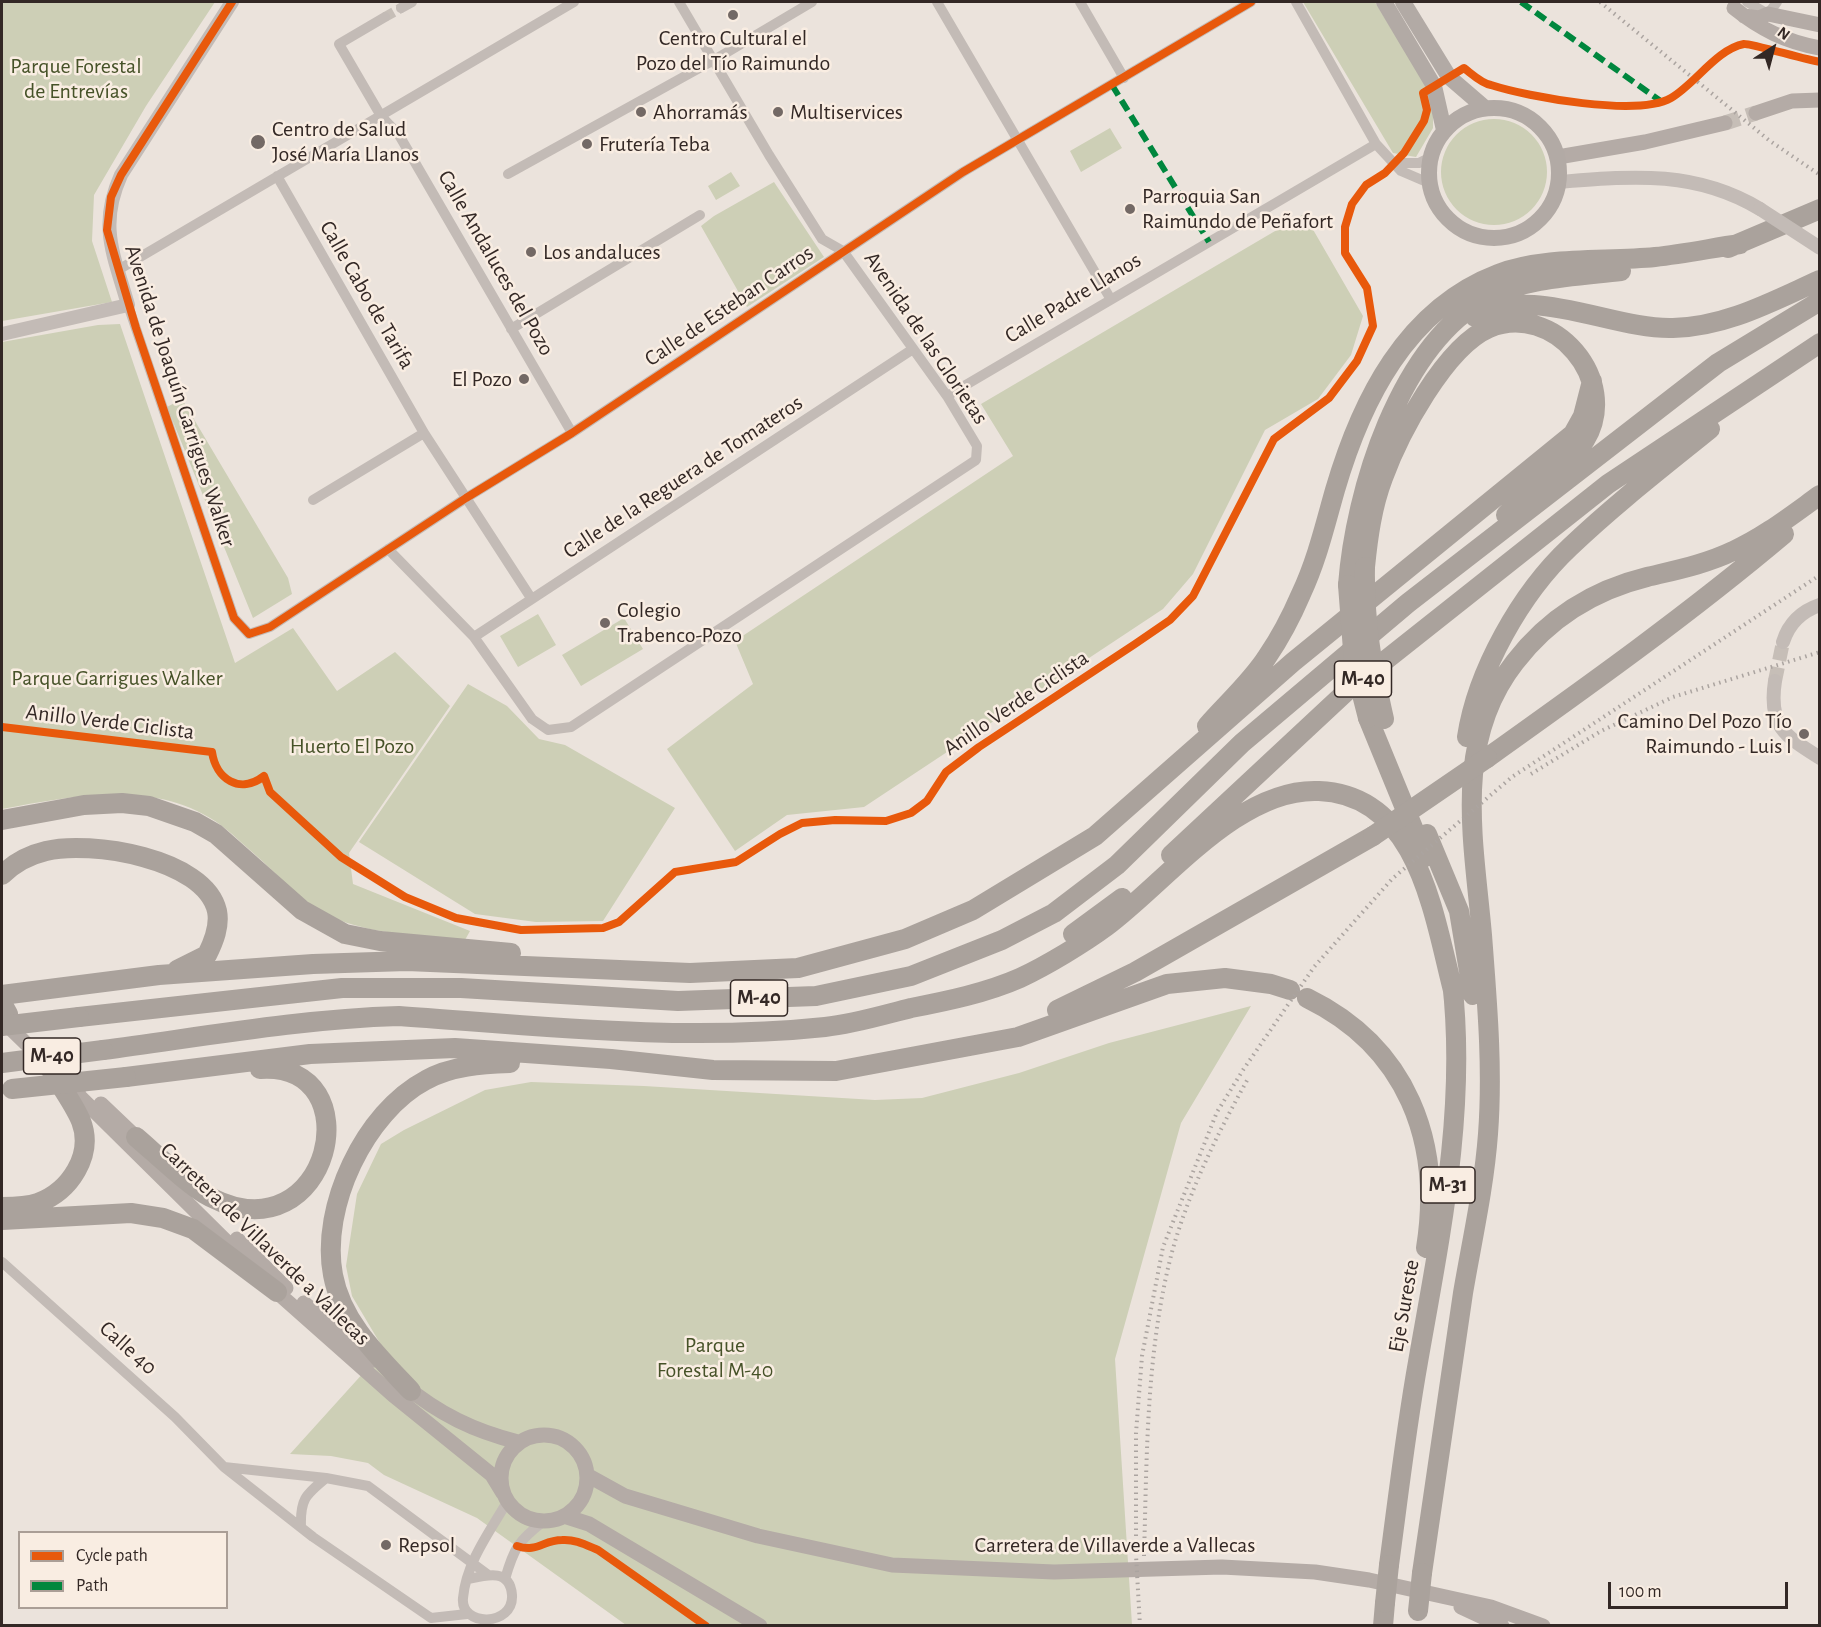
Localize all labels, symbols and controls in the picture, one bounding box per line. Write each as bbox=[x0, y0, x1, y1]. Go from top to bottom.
marker: Centro Cultural el Pozo del Tío Raimundo bbox=[726, 8, 740, 22]
north arrow bbox=[1743, 18, 1803, 78]
text: N bbox=[1774, 24, 1793, 43]
place label: Centro Cultural el Pozo del Tío Raimundo bbox=[636, 25, 830, 76]
park label: Parque Forestal de Entrevías bbox=[10, 53, 142, 104]
place label: Ahorramás bbox=[653, 99, 748, 125]
place label: Multiservices bbox=[790, 99, 903, 125]
marker: Ahorramás bbox=[634, 105, 648, 119]
marker: Multiservices bbox=[771, 105, 785, 119]
place label: Centro de Salud José María Llanos bbox=[272, 116, 419, 168]
place label: Frutería Teba bbox=[599, 131, 710, 157]
marker: Centro de Salud José María Llanos bbox=[249, 133, 267, 151]
marker: Frutería Teba bbox=[580, 137, 594, 151]
street label: Calle Andaluces del Pozo bbox=[432, 166, 560, 360]
place label: Parroquia San Raimundo de Peñafort bbox=[1142, 183, 1333, 234]
marker: Parroquia San Raimundo de Peñafort bbox=[1123, 202, 1137, 216]
street label: Calle Cabo de Tarifa bbox=[314, 216, 420, 374]
place label: Los andaluces bbox=[543, 239, 661, 265]
street label: Calle de Esteban Carros bbox=[640, 240, 818, 372]
street label: Avenida de Joaquín Garrigues Walker bbox=[119, 242, 241, 550]
marker: Los andaluces bbox=[524, 245, 538, 259]
street label: Avenida de las Glorietas bbox=[858, 247, 994, 429]
street label: Calle Padre Llanos bbox=[1000, 247, 1146, 349]
place label: El Pozo bbox=[452, 366, 512, 392]
marker: El Pozo bbox=[517, 372, 531, 386]
street label: Calle de la Reguera de Tomateros bbox=[558, 390, 808, 564]
place label: Colegio Trabenco-Pozo bbox=[617, 597, 742, 648]
marker: Colegio Trabenco-Pozo bbox=[598, 616, 612, 630]
street label: Anillo Verde Ciclista bbox=[938, 645, 1094, 761]
road number: M-40 bbox=[1334, 661, 1392, 697]
park label: Parque Garrigues Walker bbox=[11, 665, 223, 691]
street label: Anillo Verde Ciclista bbox=[24, 699, 196, 745]
place label: Camino Del Pozo Tío Raimundo - Luis I bbox=[1617, 708, 1792, 760]
marker: Camino Del Pozo Tío Raimundo - Luis I bbox=[1797, 727, 1811, 741]
park label: Huerto El Pozo bbox=[290, 733, 414, 759]
road number: M-40 bbox=[730, 980, 788, 1016]
road number: M-40 bbox=[23, 1038, 80, 1074]
street label: Carretera de Villaverde a Vallecas bbox=[155, 1137, 375, 1351]
road number: M-31 bbox=[1421, 1167, 1475, 1203]
street label: Eje Sureste bbox=[1383, 1258, 1425, 1354]
street label: Calle 40 bbox=[94, 1315, 162, 1381]
park label: Parque Forestal M-40 bbox=[657, 1332, 773, 1384]
legend bbox=[18, 1531, 228, 1609]
place label: Repsol bbox=[398, 1532, 455, 1558]
street label: Carretera de Villaverde a Vallecas bbox=[974, 1532, 1256, 1558]
marker: Repsol bbox=[379, 1538, 393, 1552]
text: Cycle path bbox=[76, 1547, 148, 1565]
scale bar bbox=[1611, 1570, 1791, 1608]
text: Path bbox=[76, 1577, 108, 1595]
text: 100 m bbox=[1619, 1583, 1662, 1601]

